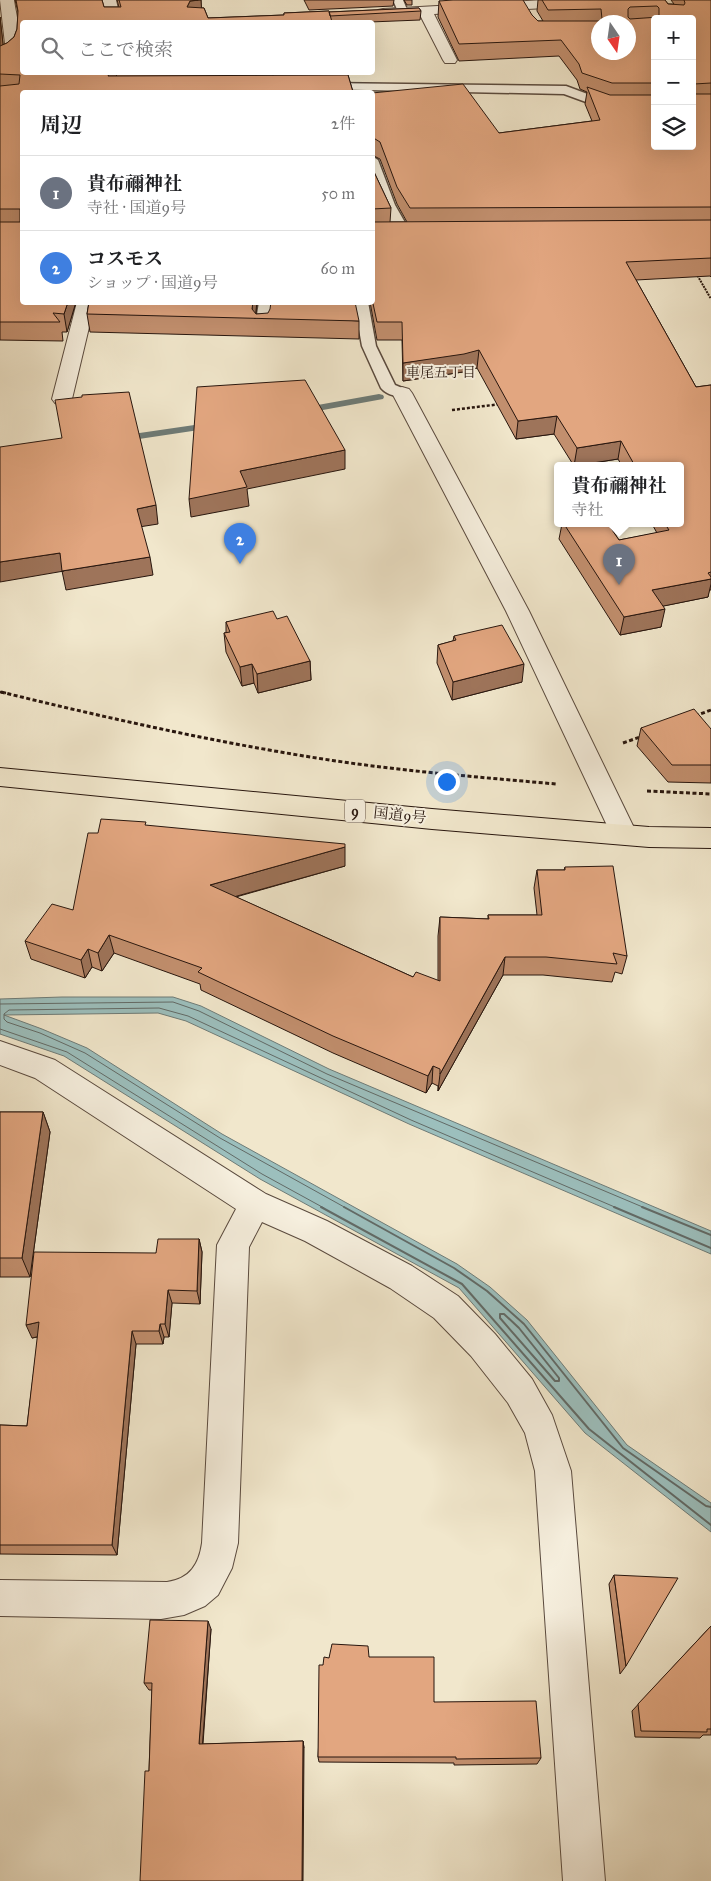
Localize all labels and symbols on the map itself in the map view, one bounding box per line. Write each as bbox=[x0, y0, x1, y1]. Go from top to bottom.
north arrow bbox=[591, 15, 636, 60]
district label: 車尾五丁目 bbox=[406, 364, 476, 381]
pin: 2 bbox=[224, 523, 256, 564]
pin: 1 bbox=[603, 544, 635, 585]
your location bbox=[434, 769, 460, 795]
road number: 9 bbox=[345, 799, 365, 822]
street label: 国道9号 bbox=[373, 803, 427, 827]

